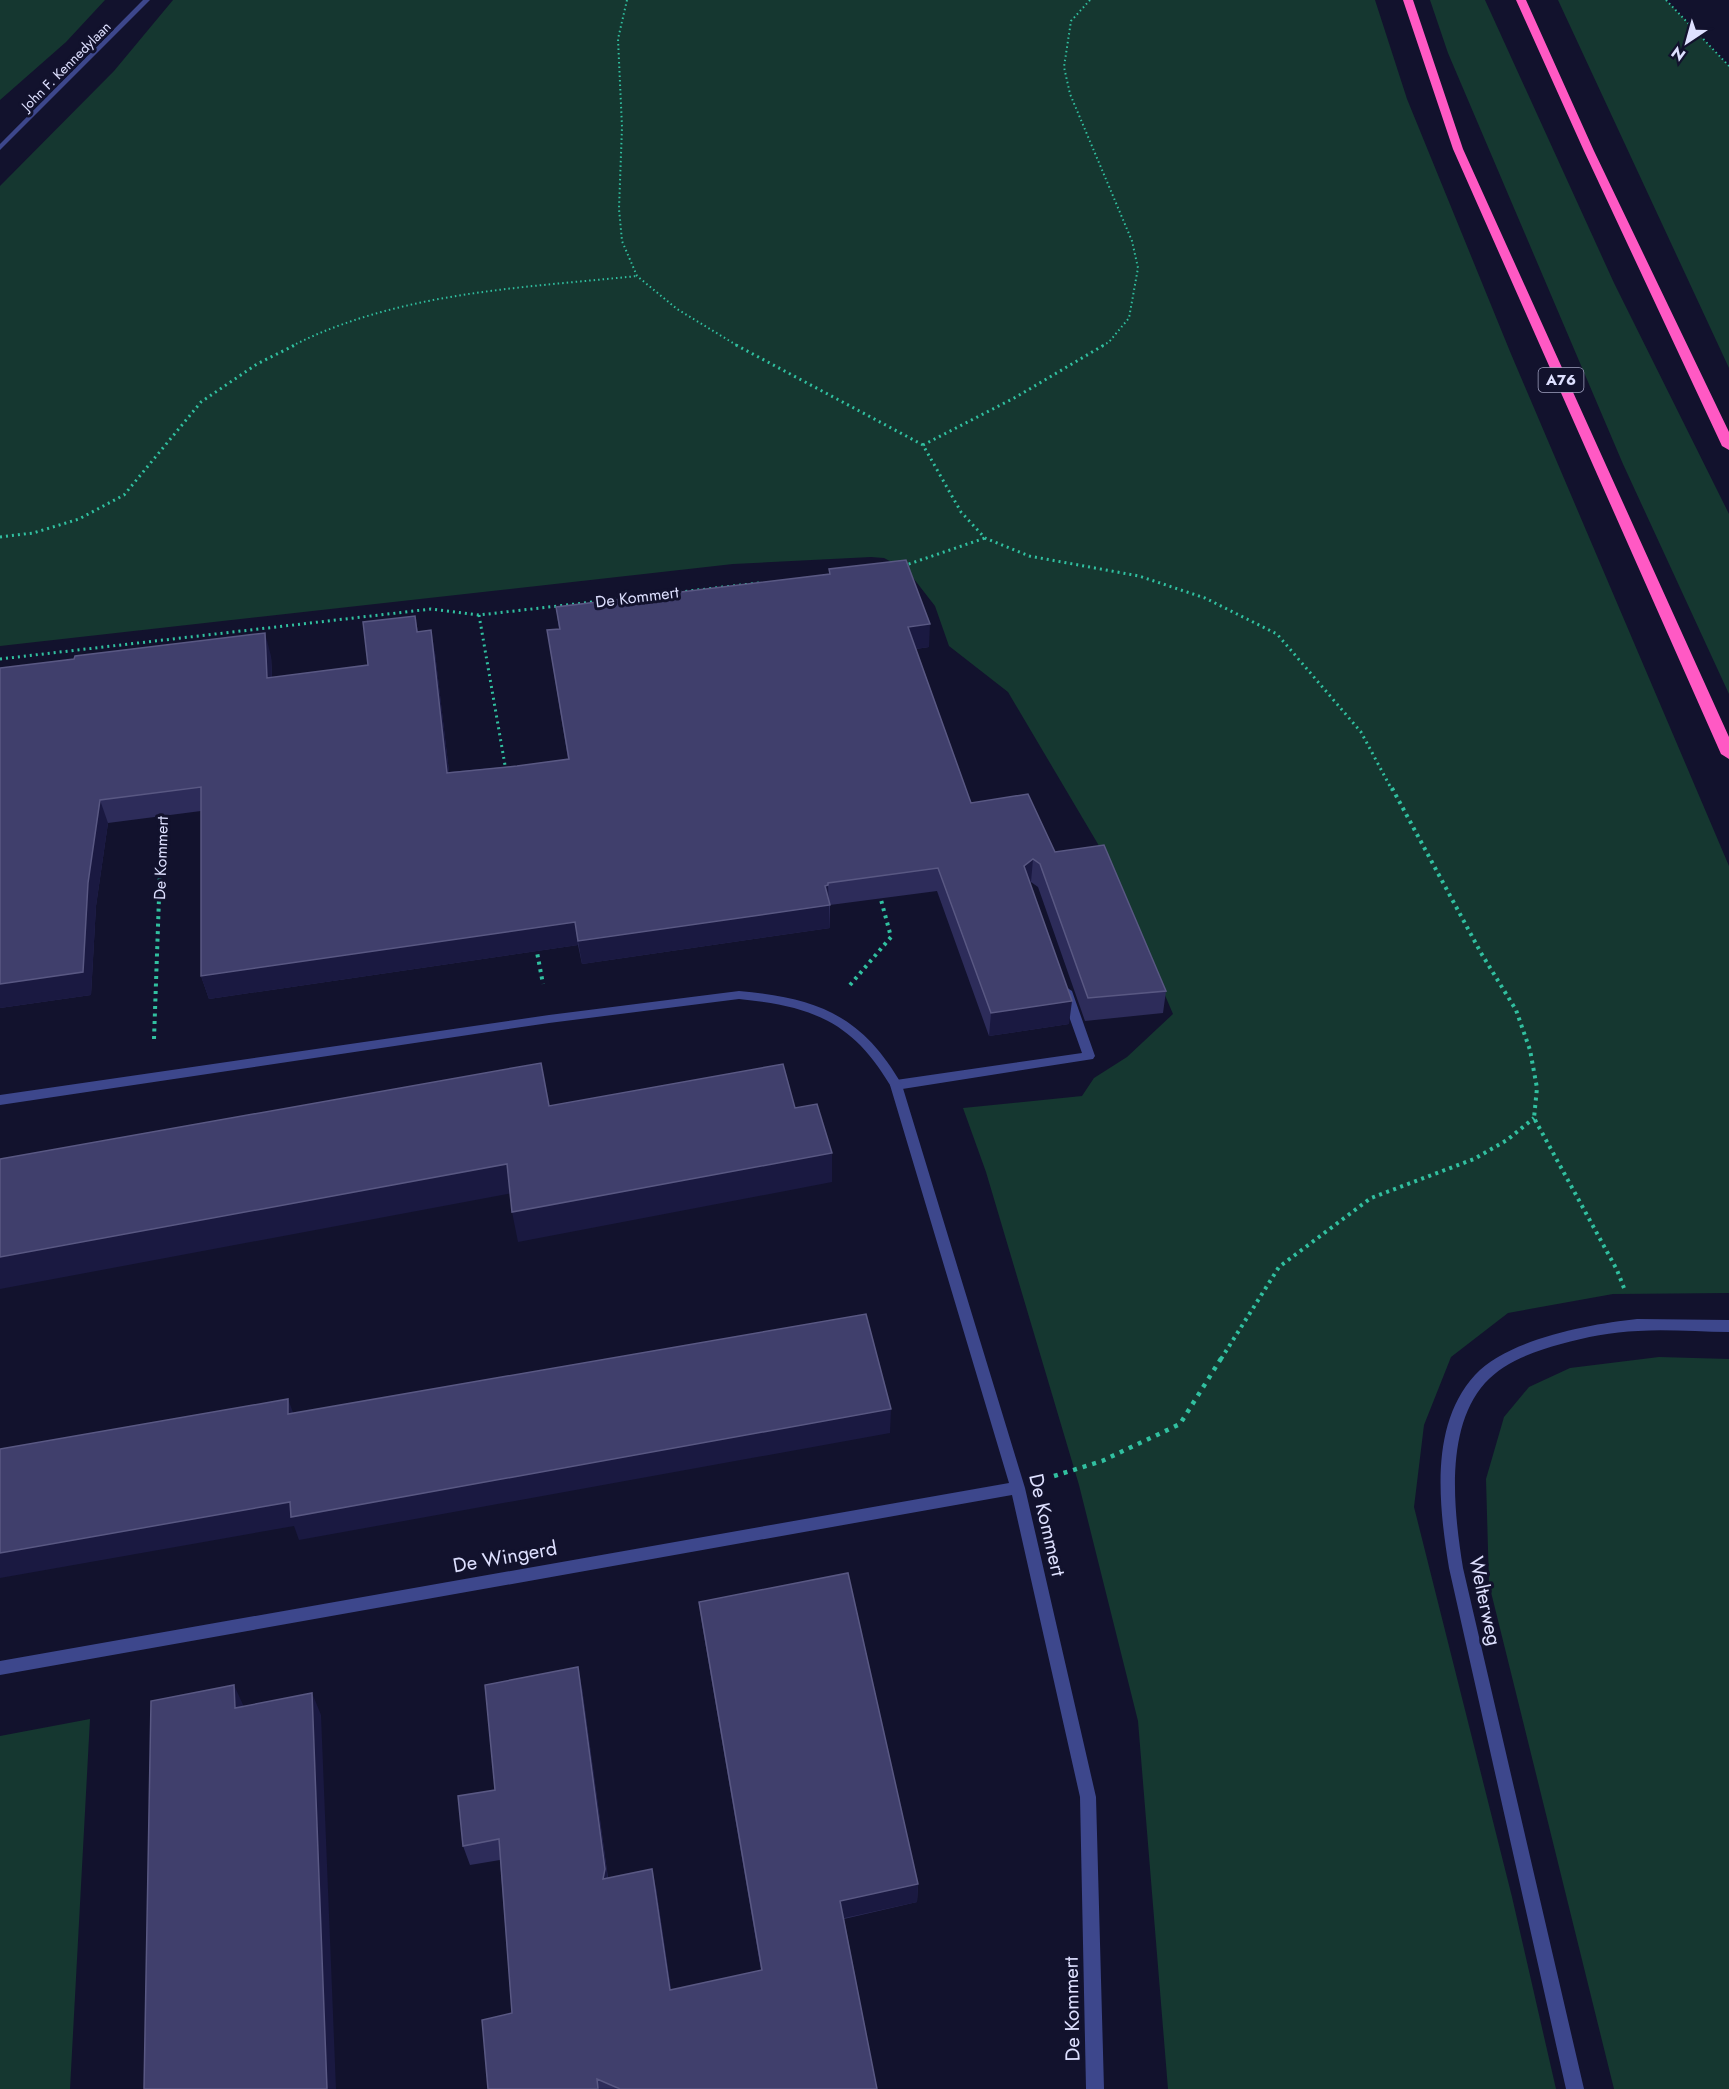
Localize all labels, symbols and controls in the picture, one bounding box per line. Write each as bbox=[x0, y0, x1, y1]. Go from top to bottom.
north arrow bbox=[1657, 12, 1717, 72]
street label: John F. Kennedylaan bbox=[15, 17, 115, 117]
text: N bbox=[1667, 41, 1690, 67]
road number: A76 bbox=[1538, 368, 1584, 392]
street label: De Kommert bbox=[594, 580, 680, 614]
street label: De Kommert bbox=[148, 816, 174, 900]
street label: De Kommert bbox=[1021, 1471, 1073, 1579]
street label: De Wingerd bbox=[451, 1534, 559, 1580]
street label: Welterweg bbox=[1461, 1554, 1509, 1648]
street label: De Kommert bbox=[1057, 1956, 1087, 2062]

